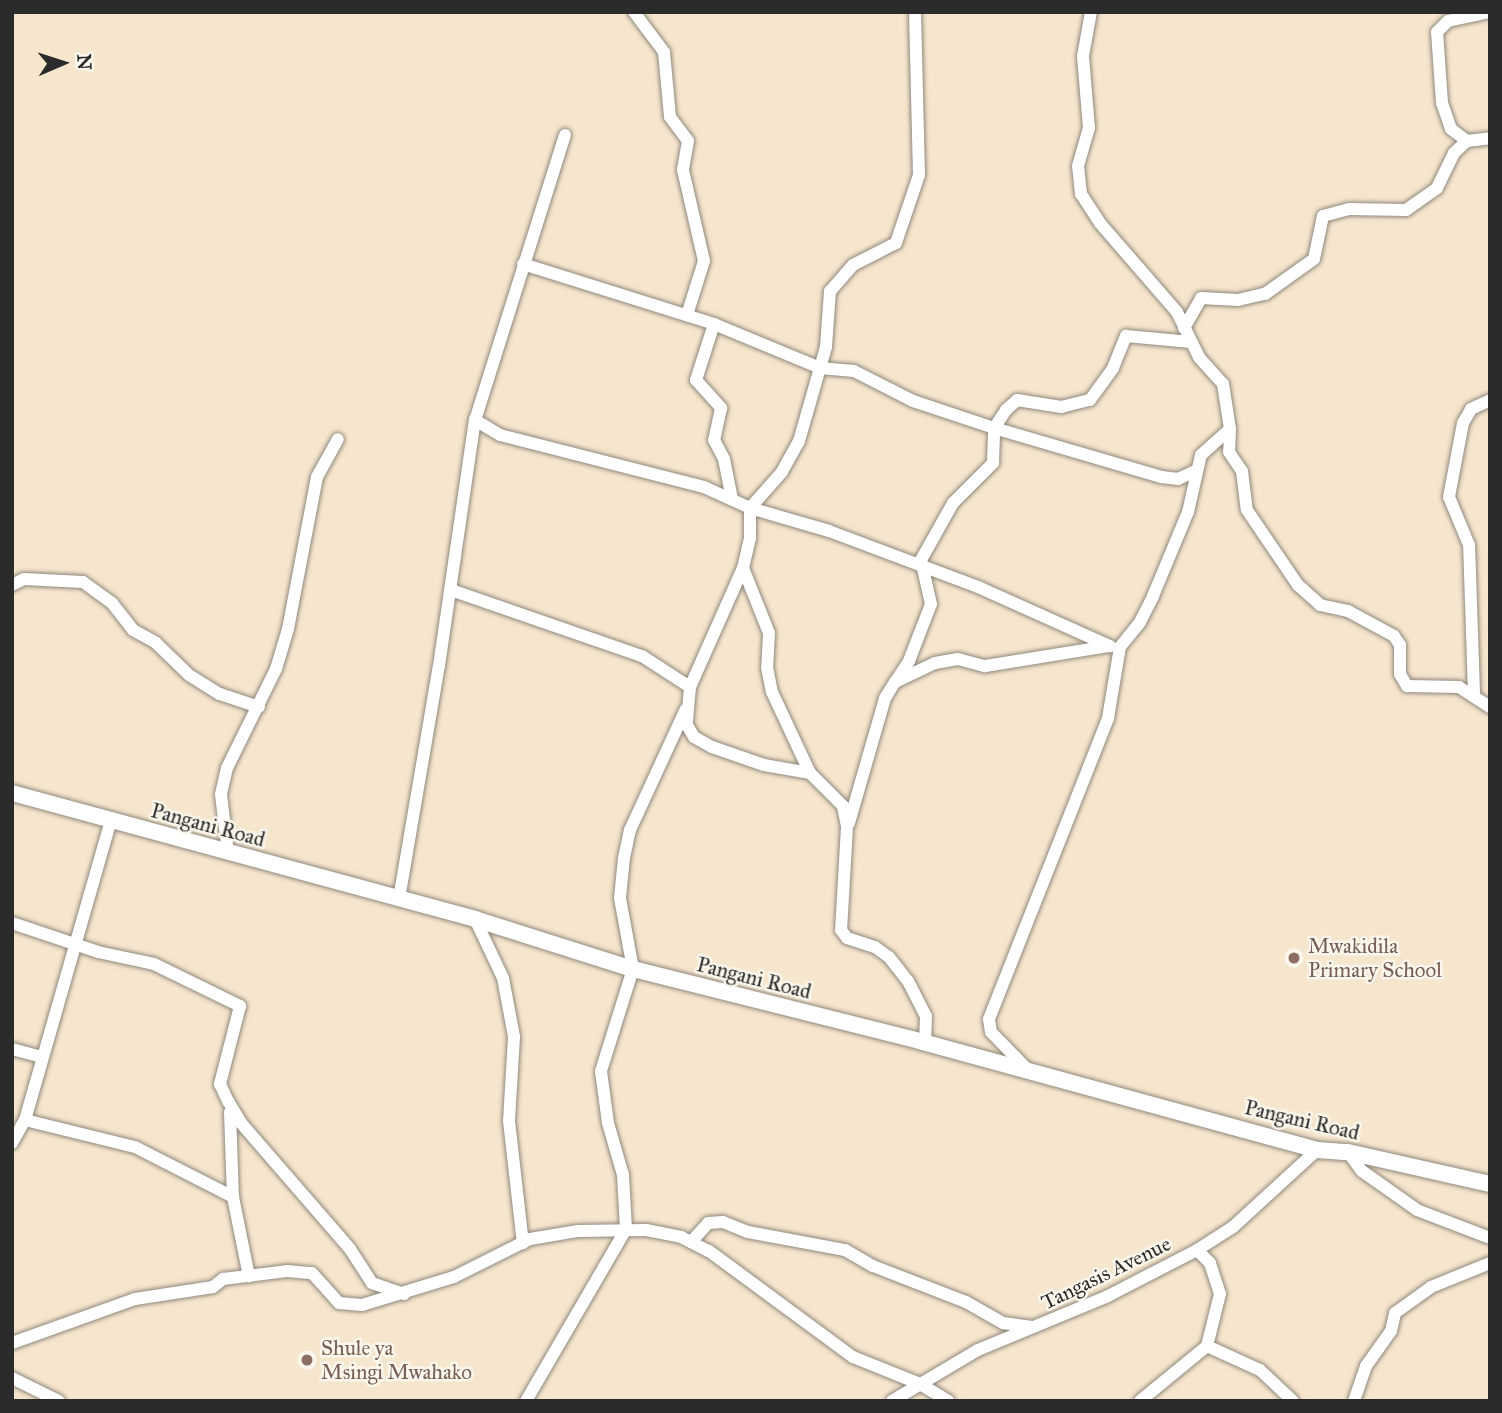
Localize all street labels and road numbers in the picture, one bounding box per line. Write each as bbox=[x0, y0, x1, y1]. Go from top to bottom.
street label: Pangani Road bbox=[148, 798, 268, 852]
street label: Pangani Road bbox=[694, 952, 814, 1004]
street label: Pangani Road bbox=[1242, 1095, 1362, 1145]
street label: Tangasis Avenue bbox=[1037, 1231, 1175, 1315]

